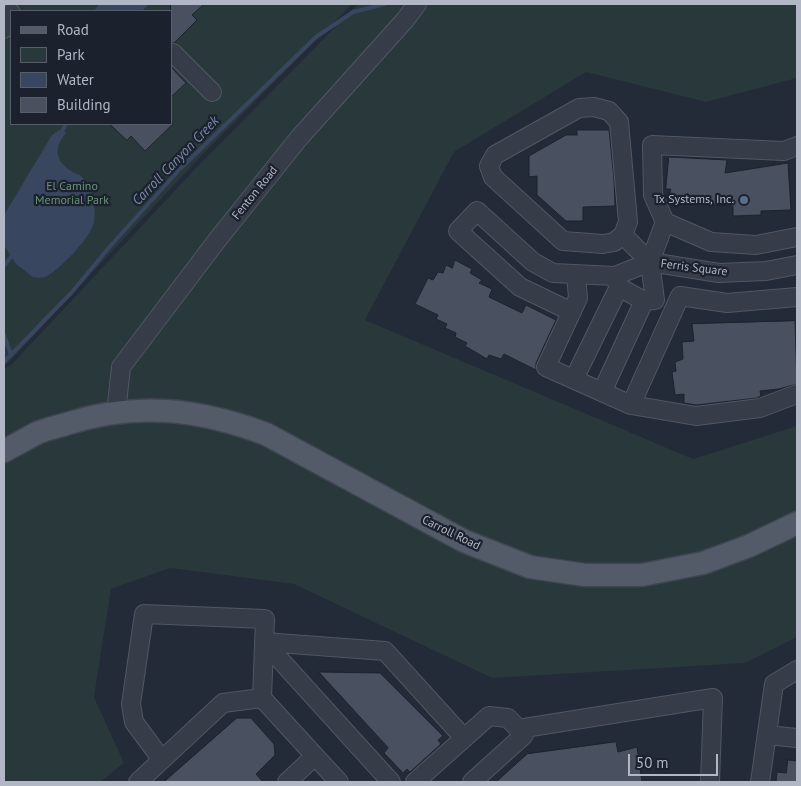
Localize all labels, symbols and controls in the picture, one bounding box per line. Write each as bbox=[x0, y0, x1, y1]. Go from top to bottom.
legend bbox=[10, 10, 172, 125]
text: Road bbox=[57, 20, 89, 39]
text: Park bbox=[57, 45, 85, 64]
text: Water bbox=[57, 70, 94, 89]
text: Building bbox=[57, 95, 111, 114]
water label: Carroll Canyon Creek bbox=[129, 113, 223, 209]
street label: Fenton Road bbox=[229, 163, 281, 223]
park label: El Camino Memorial Park bbox=[35, 180, 109, 208]
place label: Tx Systems, Inc. bbox=[654, 193, 734, 207]
marker: Tx Systems, Inc. bbox=[738, 194, 750, 206]
street label: Ferris Square bbox=[660, 257, 728, 279]
street label: Carroll Road bbox=[420, 513, 482, 553]
scale bar bbox=[631, 744, 721, 776]
text: 50 m bbox=[636, 753, 669, 772]

